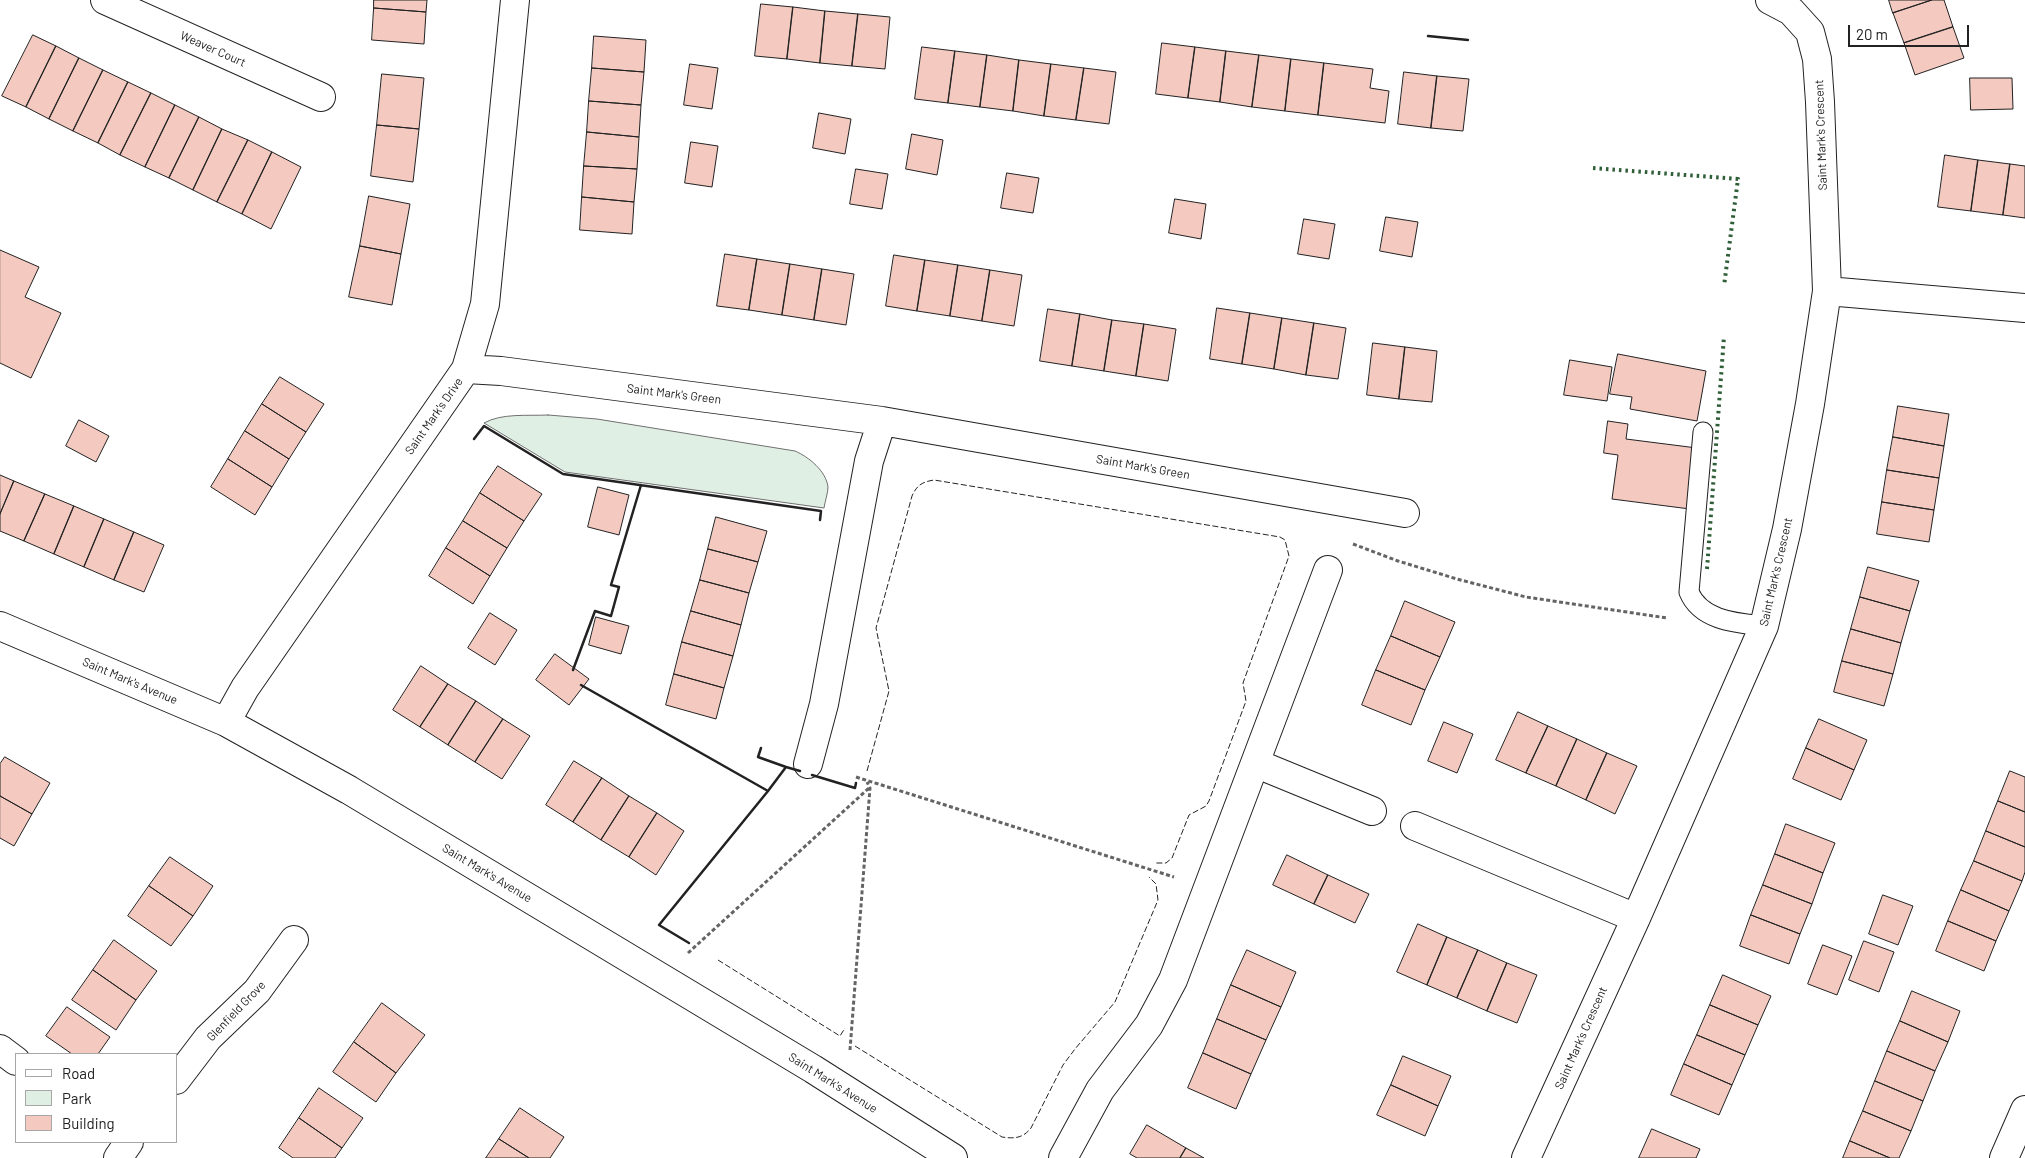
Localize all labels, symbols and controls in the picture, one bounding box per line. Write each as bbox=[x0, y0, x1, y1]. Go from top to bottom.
scale bar bbox=[1850, 15, 1971, 47]
text: 20 m bbox=[1856, 25, 1888, 43]
street label: Weaver Court bbox=[178, 28, 248, 70]
street label: Saint Mark's Crescent bbox=[1812, 79, 1830, 191]
street label: Saint Mark's Drive bbox=[402, 375, 466, 457]
street label: Saint Mark's Green bbox=[626, 381, 722, 407]
street label: Saint Mark's Green bbox=[1095, 452, 1191, 482]
street label: Saint Mark's Crescent bbox=[1756, 516, 1796, 628]
street label: Saint Mark's Avenue bbox=[80, 654, 180, 708]
street label: Saint Mark's Avenue bbox=[440, 841, 534, 905]
street label: Glenfield Grove bbox=[204, 978, 268, 1044]
street label: Saint Mark's Crescent bbox=[1552, 984, 1610, 1092]
street label: Saint Mark's Avenue bbox=[786, 1050, 880, 1116]
legend bbox=[15, 1053, 178, 1143]
text: Road bbox=[62, 1064, 95, 1082]
text: Park bbox=[62, 1089, 91, 1107]
text: Building bbox=[62, 1114, 115, 1132]

